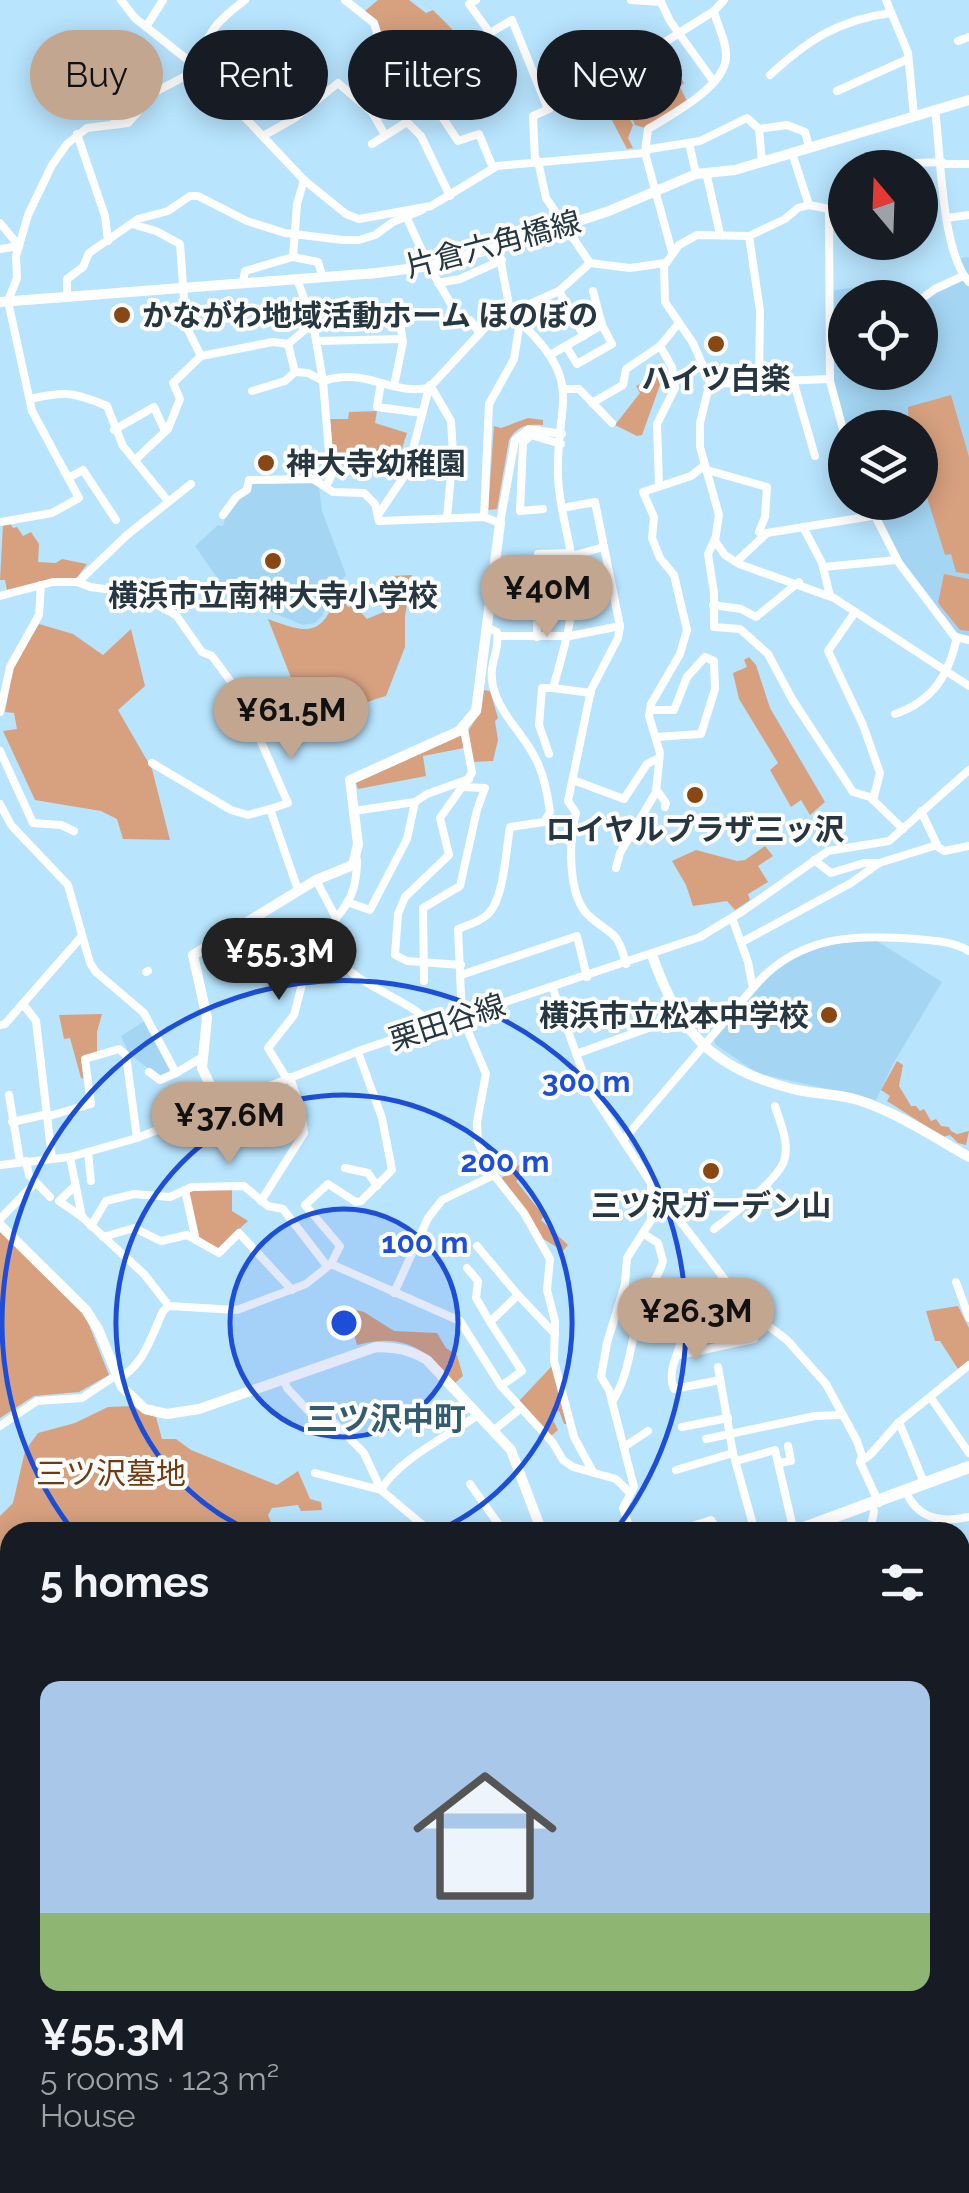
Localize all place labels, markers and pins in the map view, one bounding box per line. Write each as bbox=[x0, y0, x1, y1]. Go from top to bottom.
place label: かながわ地域活動ホーム ほのぼの bbox=[142, 298, 598, 333]
marker: かながわ地域活動ホーム ほのぼの bbox=[111, 304, 133, 326]
marker: ハイツ白楽 bbox=[705, 333, 727, 355]
place label: ハイツ白楽 bbox=[641, 361, 791, 396]
place label: 神大寺幼稚園 bbox=[286, 446, 466, 481]
marker: 神大寺幼稚園 bbox=[255, 452, 277, 474]
marker: 横浜市立南神大寺小学校 bbox=[262, 550, 284, 572]
pin: ¥40M bbox=[488, 555, 606, 640]
place label: 横浜市立南神大寺小学校 bbox=[108, 578, 438, 613]
pin: ¥61.5M bbox=[210, 677, 372, 762]
marker: ロイヤルプラザ三ッ沢 bbox=[684, 784, 706, 806]
place label: ロイヤルプラザ三ッ沢 bbox=[545, 812, 845, 847]
pin: ¥55.3M bbox=[198, 918, 360, 1003]
place label: 横浜市立松本中学校 bbox=[539, 998, 809, 1033]
marker: 横浜市立松本中学校 bbox=[818, 1004, 840, 1026]
pin: ¥37.6M bbox=[148, 1082, 310, 1167]
marker: 三ツ沢ガーデン山 bbox=[700, 1160, 722, 1182]
place label: 三ツ沢ガーデン山 bbox=[591, 1188, 831, 1223]
pin: ¥26.3M bbox=[615, 1278, 777, 1363]
centre of rings bbox=[326, 1305, 362, 1341]

